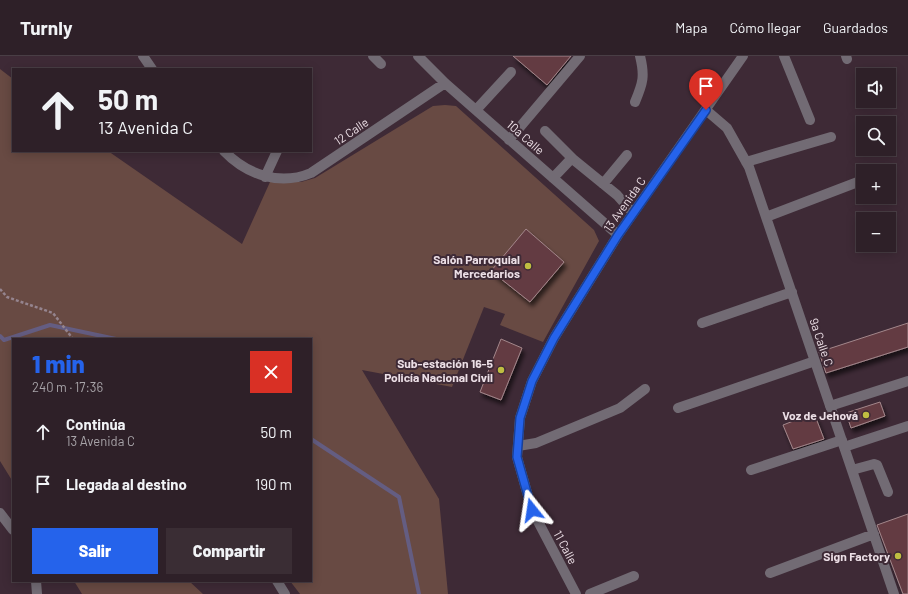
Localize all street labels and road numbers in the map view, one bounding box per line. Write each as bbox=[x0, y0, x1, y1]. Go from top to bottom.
street label: 12 Calle bbox=[331, 114, 371, 148]
street label: 10a Calle bbox=[505, 117, 547, 157]
street label: 13 Avenida C bbox=[600, 174, 648, 234]
street label: 9a Calle C bbox=[807, 316, 837, 368]
street label: 11 Calle bbox=[551, 528, 581, 566]

